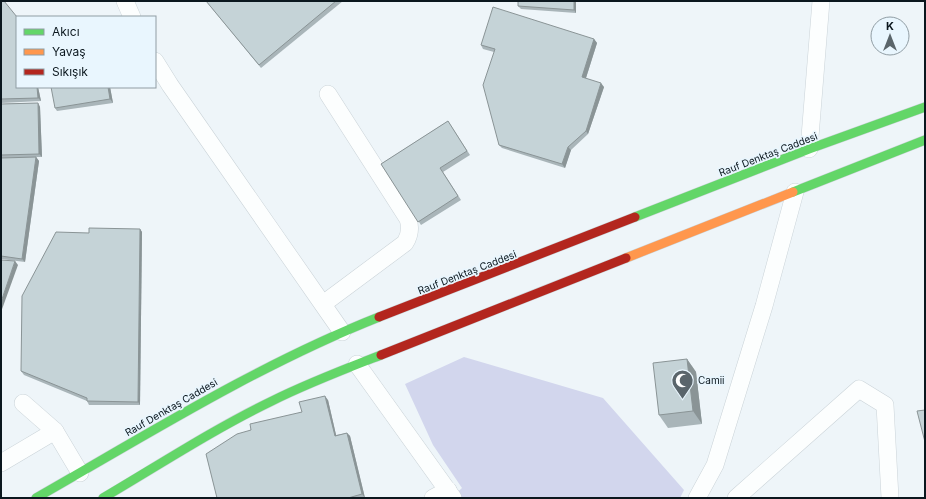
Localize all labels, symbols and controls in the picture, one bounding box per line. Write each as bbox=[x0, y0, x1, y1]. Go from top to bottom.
legend bbox=[16, 16, 156, 88]
north arrow bbox=[870, 16, 910, 56]
text: K bbox=[886, 19, 894, 33]
text: Akıcı bbox=[52, 24, 80, 39]
text: Yavaş bbox=[52, 44, 86, 59]
text: Sıkışık bbox=[52, 64, 88, 79]
street label: Rauf Denktaş Caddesi bbox=[717, 130, 819, 178]
street label: Rauf Denktaş Caddesi bbox=[416, 248, 518, 296]
mosque icon: Camii bbox=[669, 367, 695, 400]
place label: Camii bbox=[698, 374, 725, 386]
street label: Rauf Denktaş Caddesi bbox=[123, 376, 219, 438]

